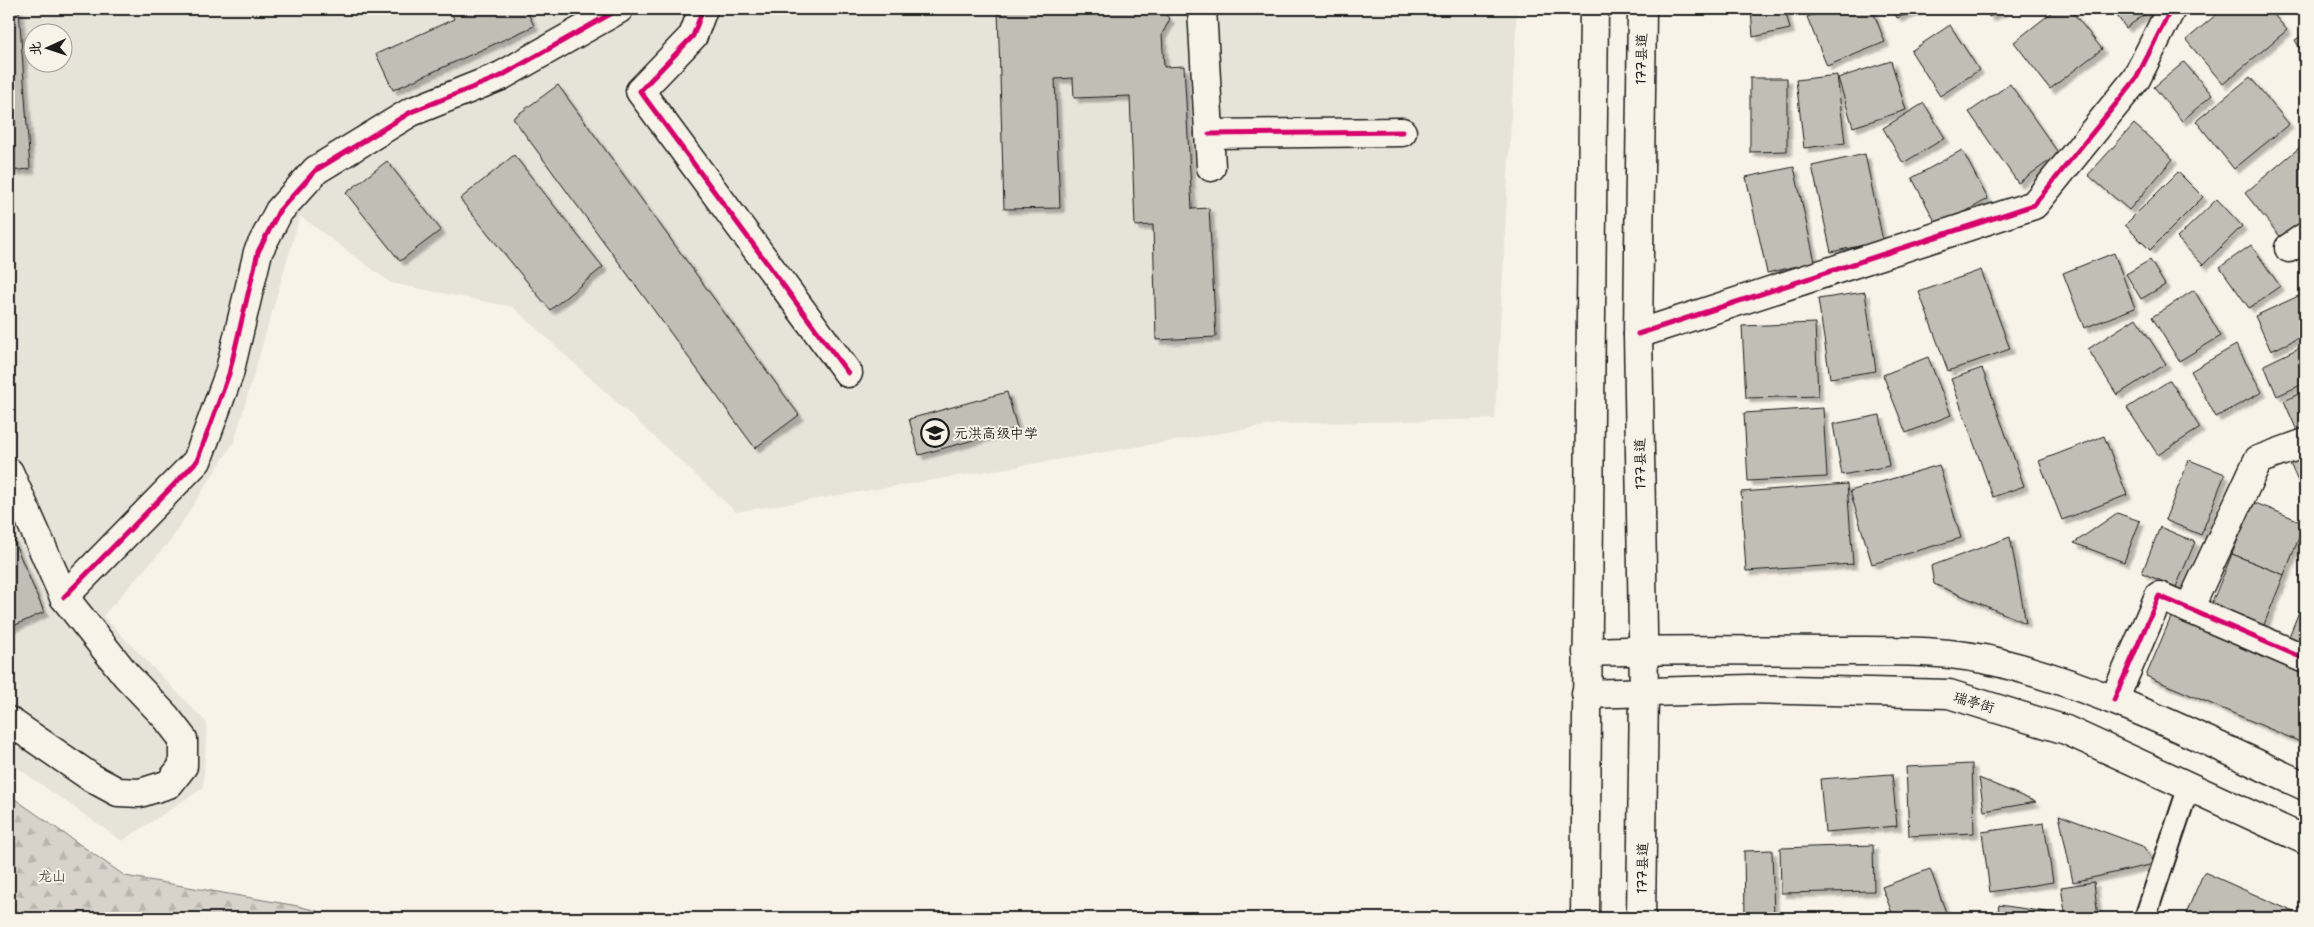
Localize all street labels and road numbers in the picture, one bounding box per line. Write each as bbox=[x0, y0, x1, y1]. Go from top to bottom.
street label: 177县道 bbox=[1632, 33, 1650, 85]
street label: 177县道 bbox=[1631, 438, 1649, 490]
street label: 瑞亭街 bbox=[1950, 687, 1997, 717]
street label: 177县道 bbox=[1633, 842, 1651, 894]

